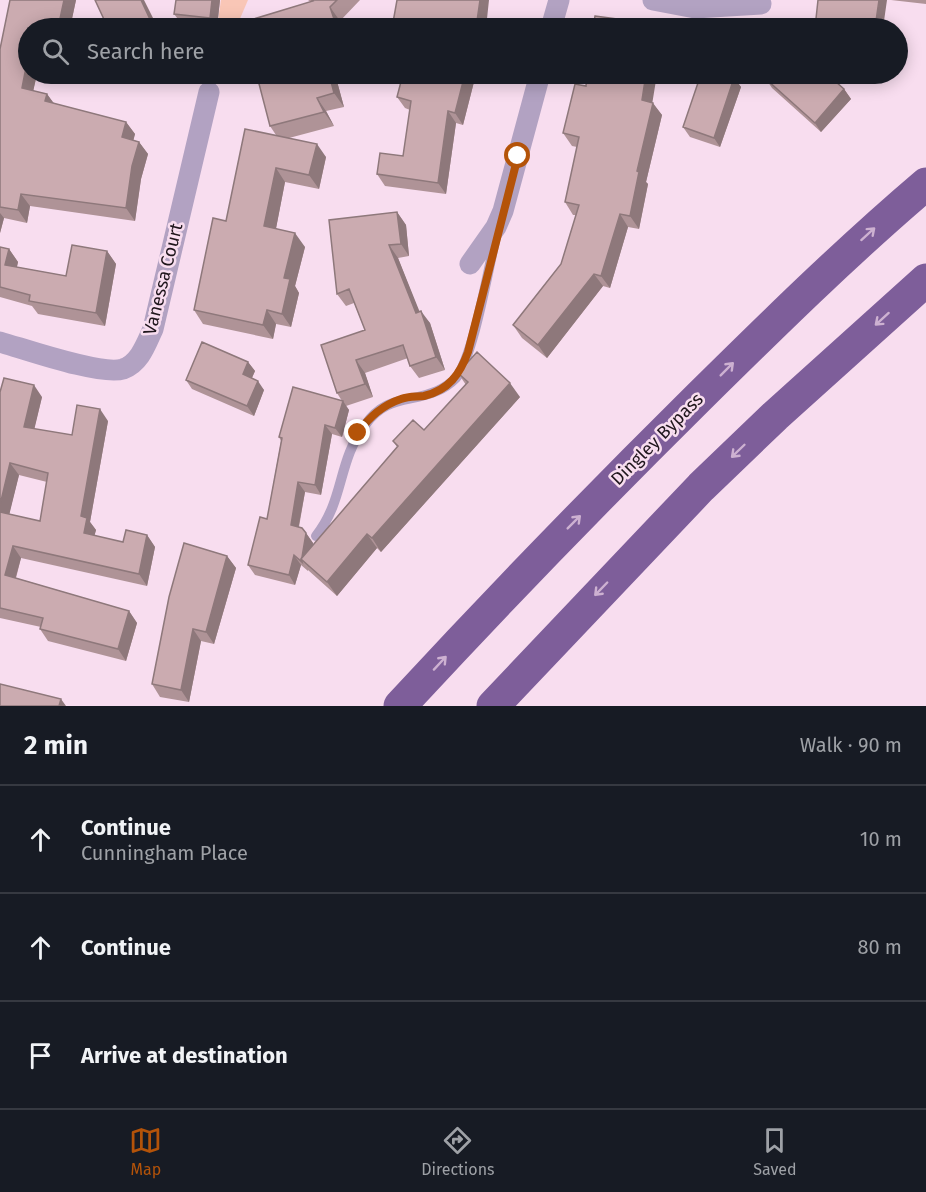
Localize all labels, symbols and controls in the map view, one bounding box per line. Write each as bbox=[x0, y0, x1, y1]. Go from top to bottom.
search box bbox=[18, 18, 908, 84]
icon: search bbox=[39, 35, 72, 68]
text: Search here bbox=[87, 38, 205, 65]
route start bbox=[504, 142, 530, 168]
street label: Vanessa Court bbox=[138, 220, 188, 337]
one-way arrow bbox=[860, 227, 875, 241]
one-way arrow bbox=[875, 312, 890, 326]
one-way arrow bbox=[720, 362, 735, 376]
street label: Dingley Bypass bbox=[606, 388, 708, 490]
route end bbox=[344, 419, 370, 445]
one-way arrow bbox=[731, 444, 746, 458]
one-way arrow bbox=[567, 514, 582, 529]
one-way arrow bbox=[594, 582, 609, 597]
one-way arrow bbox=[433, 656, 447, 671]
text: 2 min bbox=[24, 730, 88, 761]
text: Walk · 90 m bbox=[800, 733, 902, 757]
text: Continue bbox=[81, 814, 171, 841]
icon: ahead bbox=[24, 823, 57, 856]
text: 10 m bbox=[860, 827, 902, 851]
text: Cunningham Place bbox=[81, 841, 248, 865]
icon: ahead bbox=[24, 931, 57, 964]
text: Continue bbox=[81, 934, 171, 961]
text: 80 m bbox=[857, 935, 902, 959]
icon: arrive bbox=[24, 1039, 57, 1072]
text: Arrive at destination bbox=[81, 1042, 288, 1069]
tab: Map bbox=[129, 1124, 162, 1179]
tab: Directions bbox=[421, 1124, 495, 1179]
tab: Saved bbox=[753, 1124, 797, 1179]

